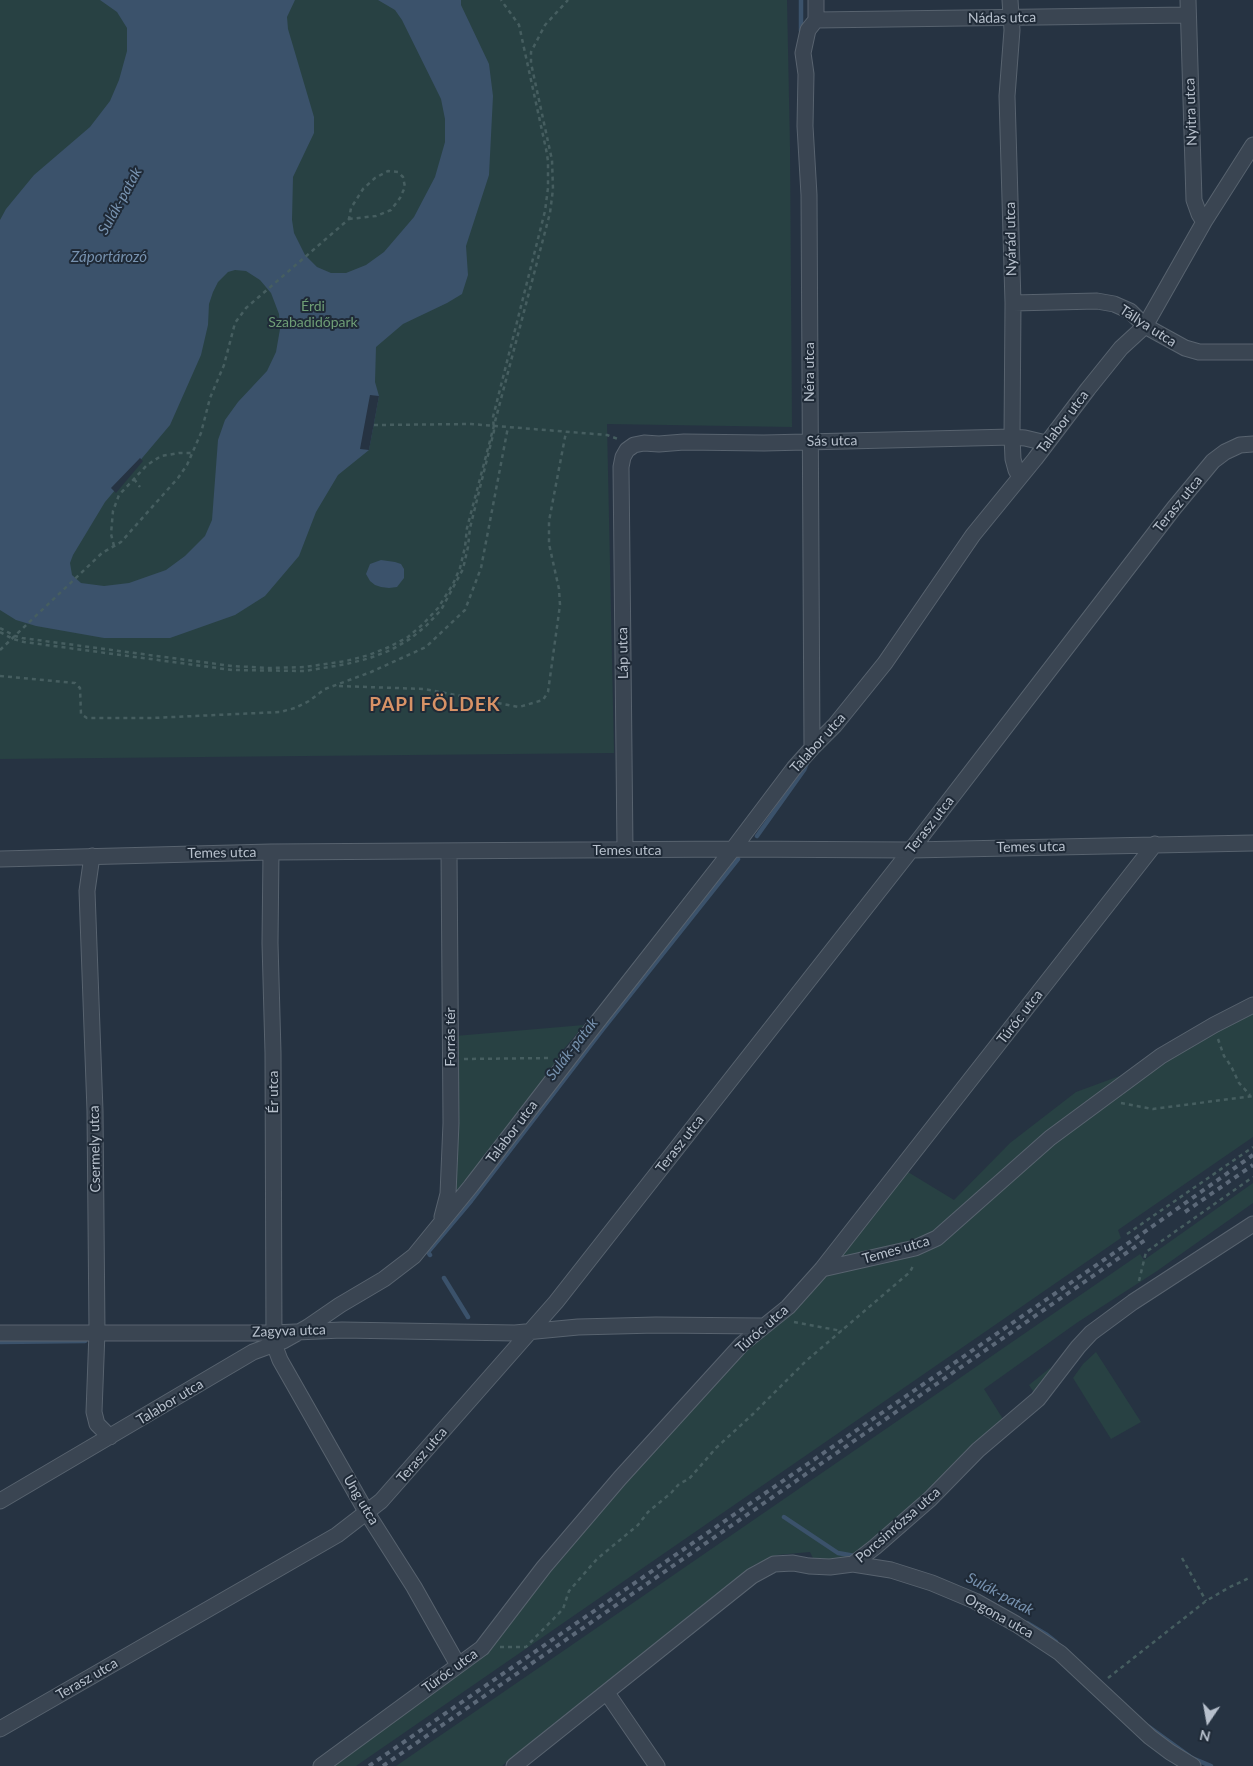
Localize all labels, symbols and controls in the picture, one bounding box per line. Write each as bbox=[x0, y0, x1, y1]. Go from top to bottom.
street label: Nádas utca bbox=[968, 9, 1036, 27]
street label: Nyitra utca bbox=[1181, 78, 1201, 146]
water label: Sulák-patak bbox=[94, 164, 146, 238]
street label: Nyárád utca bbox=[1002, 202, 1020, 276]
water label: Záportározó bbox=[71, 248, 147, 266]
park label: Érdi Szabadidőpark bbox=[268, 298, 358, 331]
street label: Tállya utca bbox=[1116, 301, 1180, 351]
street label: Néra utca bbox=[801, 342, 817, 402]
street label: Talabor utca bbox=[1034, 387, 1092, 457]
street label: Sás utca bbox=[807, 432, 857, 450]
street label: Terasz utca bbox=[1150, 472, 1206, 536]
street label: Láp utca bbox=[614, 627, 632, 679]
district label: PAPI FÖLDEK bbox=[368, 694, 502, 716]
street label: Talabor utca bbox=[787, 710, 849, 776]
street label: Terasz utca bbox=[902, 793, 958, 857]
street label: Temes utca bbox=[996, 838, 1066, 856]
street label: Temes utca bbox=[593, 842, 661, 858]
street label: Temes utca bbox=[187, 844, 257, 862]
street label: Túróc utca bbox=[994, 987, 1046, 1047]
street label: Forrás tér bbox=[442, 1007, 458, 1067]
water label: Sulák-patak bbox=[542, 1014, 602, 1084]
street label: Ér utca bbox=[265, 1070, 281, 1114]
street label: Talabor utca bbox=[483, 1097, 541, 1167]
street label: Csermely utca bbox=[86, 1105, 104, 1193]
street label: Terasz utca bbox=[652, 1112, 708, 1176]
street label: Temes utca bbox=[861, 1232, 931, 1268]
street label: Túróc utca bbox=[732, 1302, 792, 1356]
street label: Zagyva utca bbox=[252, 1321, 326, 1341]
street label: Talabor utca bbox=[134, 1376, 206, 1428]
street label: Terasz utca bbox=[393, 1424, 451, 1486]
street label: Ung utca bbox=[340, 1472, 382, 1528]
street label: Porcsinrózsa utca bbox=[852, 1484, 944, 1566]
water label: Sulák-patak bbox=[963, 1569, 1037, 1619]
street label: Orgona utca bbox=[962, 1590, 1036, 1642]
street label: Túróc utca bbox=[419, 1645, 481, 1697]
street label: Terasz utca bbox=[53, 1655, 121, 1703]
north arrow bbox=[1183, 1696, 1233, 1746]
text: N bbox=[1198, 1727, 1212, 1746]

